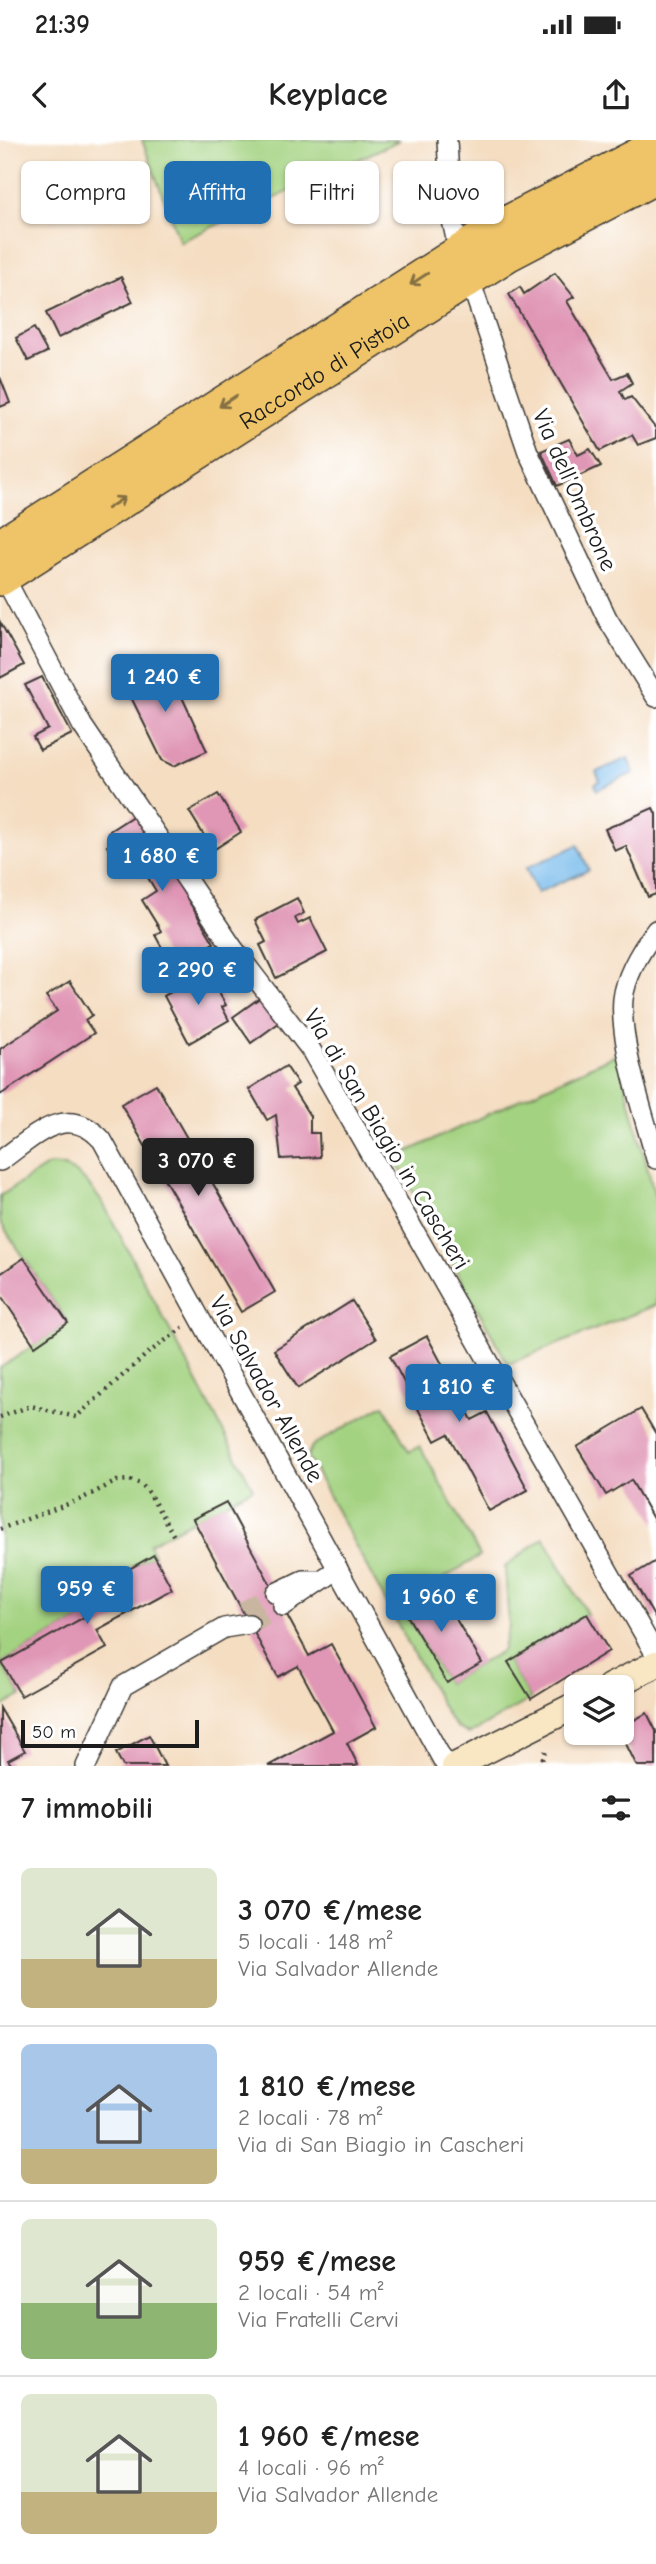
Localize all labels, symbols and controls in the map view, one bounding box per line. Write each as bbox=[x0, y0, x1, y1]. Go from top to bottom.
text: 21:39 bbox=[35, 10, 90, 40]
icon: back bbox=[21, 76, 59, 114]
text: Keyplace bbox=[268, 76, 388, 113]
icon: share bbox=[597, 76, 635, 114]
chip: Compra bbox=[21, 161, 150, 224]
chip: Affitta bbox=[164, 161, 271, 224]
chip: Filtri bbox=[285, 161, 379, 224]
chip: Nuovo bbox=[393, 161, 504, 224]
one-way arrow bbox=[410, 272, 430, 286]
street label: Raccordo di Pistoia bbox=[234, 306, 415, 435]
one-way arrow bbox=[218, 395, 238, 409]
street label: Via dell'Ombrone bbox=[527, 405, 623, 575]
one-way arrow bbox=[106, 496, 126, 510]
pin: 1 240 € bbox=[100, 654, 230, 714]
text: 1 240 € bbox=[127, 663, 203, 690]
pin: 1 680 € bbox=[97, 834, 227, 893]
text: 1 680 € bbox=[123, 842, 201, 869]
pin: 2 290 € bbox=[133, 948, 263, 1007]
text: 2 290 € bbox=[158, 956, 238, 983]
street label: Via di San Biagio in Cascheri bbox=[298, 1004, 476, 1274]
pin: 3 070 € bbox=[133, 1138, 263, 1198]
text: 3 070 € bbox=[158, 1147, 238, 1174]
street label: Via Salvador Allende bbox=[204, 1291, 330, 1487]
pin: 1 810 € bbox=[394, 1364, 524, 1424]
text: 1 810 € bbox=[421, 1373, 497, 1400]
pin: 959 € bbox=[38, 1566, 136, 1626]
pin: 1 960 € bbox=[376, 1574, 506, 1634]
text: 959 € bbox=[57, 1575, 117, 1602]
text: 1 960 € bbox=[402, 1583, 480, 1610]
map controls bbox=[564, 1675, 634, 1745]
button: layers bbox=[564, 1675, 634, 1745]
scale bar bbox=[21, 1717, 200, 1749]
text: 50 m bbox=[32, 1721, 76, 1743]
icon: filters bbox=[597, 1789, 635, 1827]
text: 7 immobili bbox=[21, 1791, 153, 1826]
text: 3 070 €/mese bbox=[238, 1893, 422, 1928]
icon: home bbox=[77, 1896, 161, 1980]
text: 5 locali · 148 m² bbox=[238, 1928, 392, 1955]
text: Via Salvador Allende bbox=[238, 1955, 438, 1982]
text: 1 810 €/mese bbox=[238, 2069, 415, 2104]
icon: home bbox=[77, 2072, 161, 2156]
text: 2 locali · 78 m² bbox=[238, 2104, 383, 2131]
text: Via di San Biagio in Cascheri bbox=[238, 2131, 524, 2158]
text: 959 €/mese bbox=[238, 2244, 396, 2279]
icon: home bbox=[77, 2247, 161, 2331]
text: 2 locali · 54 m² bbox=[238, 2279, 384, 2306]
text: Via Fratelli Cervi bbox=[238, 2306, 399, 2333]
text: 1 960 €/mese bbox=[238, 2419, 420, 2454]
icon: home bbox=[77, 2422, 161, 2506]
text: 4 locali · 96 m² bbox=[238, 2454, 384, 2481]
text: Via Salvador Allende bbox=[238, 2481, 438, 2508]

